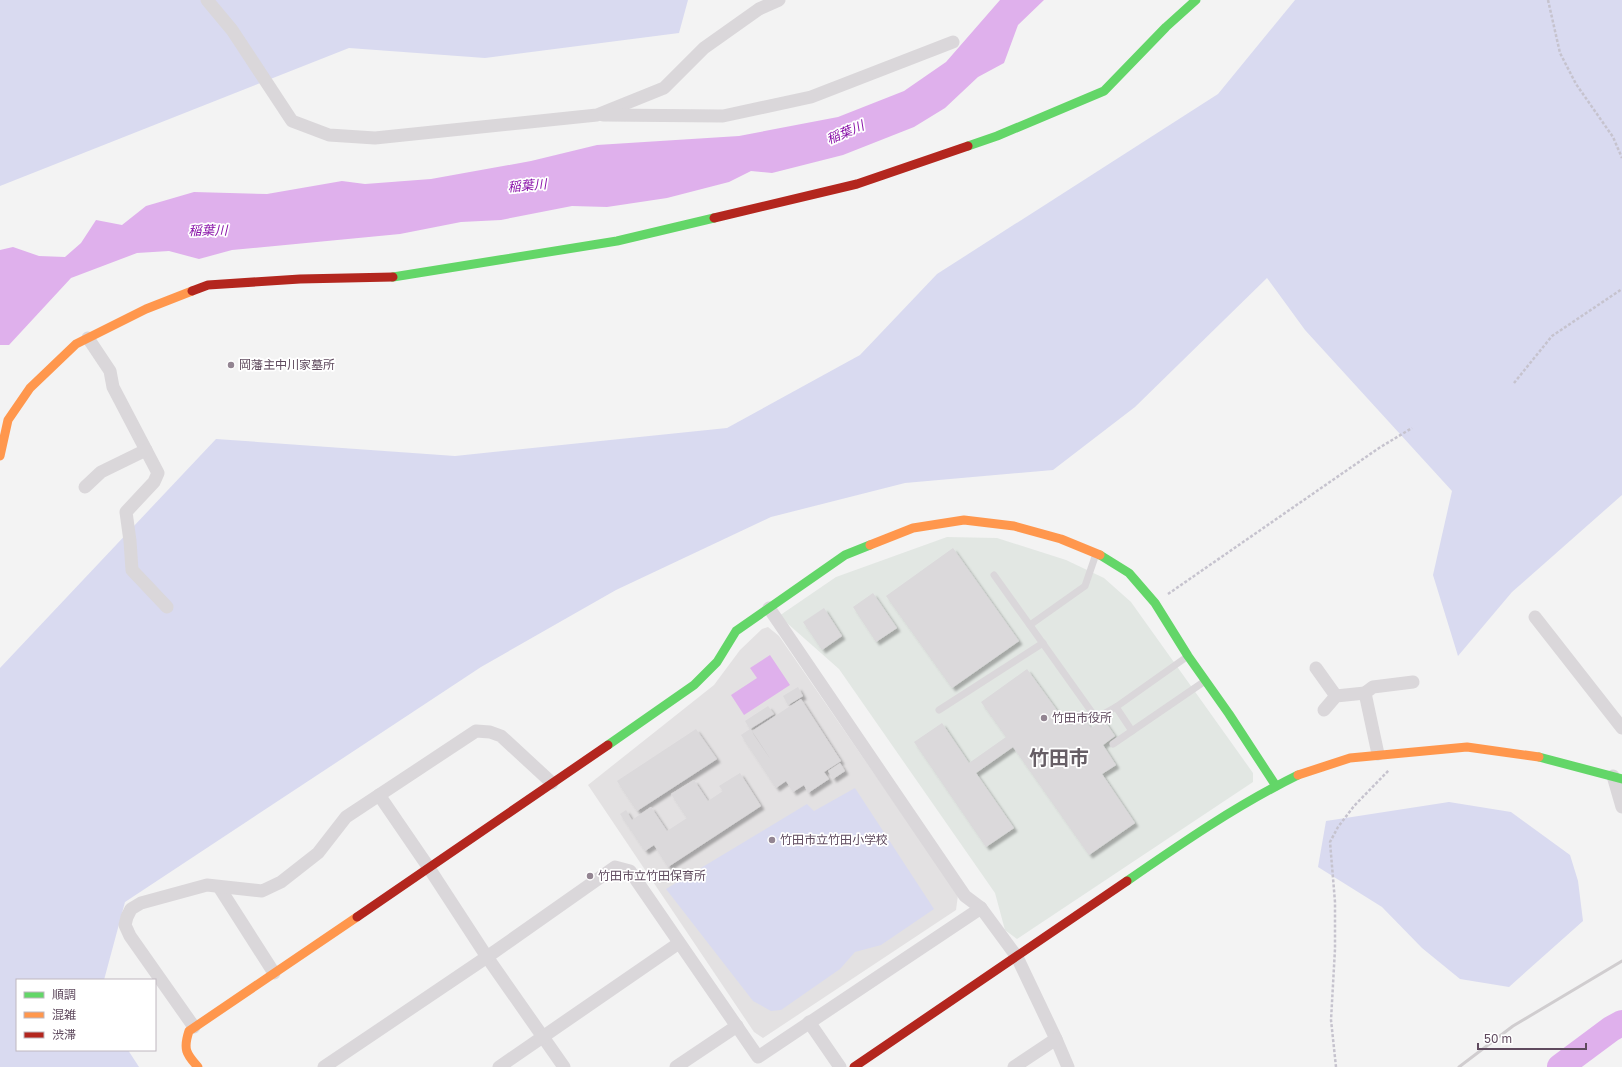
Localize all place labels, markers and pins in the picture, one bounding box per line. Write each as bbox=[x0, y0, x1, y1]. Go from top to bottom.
place label: 岡藩主中川家墓所 bbox=[239, 357, 335, 372]
marker: 岡藩主中川家墓所 bbox=[226, 360, 236, 370]
place label: 竹田市役所 bbox=[1052, 710, 1112, 725]
marker: 竹田市役所 bbox=[1039, 713, 1049, 723]
place label: 竹田市立竹田小学校 bbox=[780, 832, 888, 847]
marker: 竹田市立竹田小学校 bbox=[767, 835, 777, 845]
place label: 竹田市立竹田保育所 bbox=[598, 868, 706, 883]
marker: 竹田市立竹田保育所 bbox=[585, 871, 595, 881]

